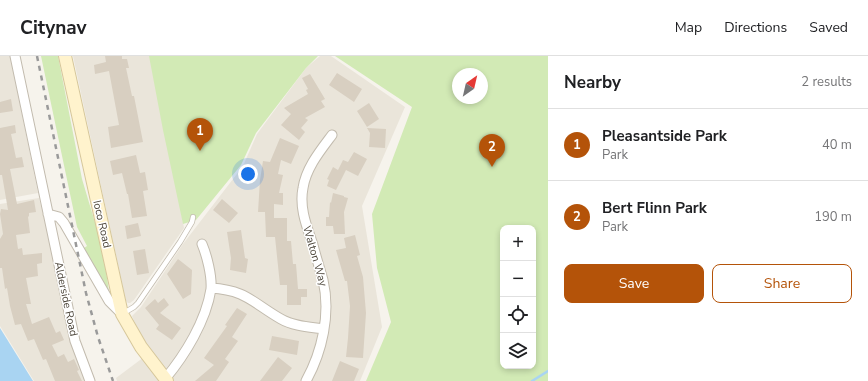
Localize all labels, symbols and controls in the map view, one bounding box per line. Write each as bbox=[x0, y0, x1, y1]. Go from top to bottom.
text: Citynav bbox=[20, 15, 87, 41]
text: Map bbox=[675, 18, 702, 37]
text: Directions bbox=[724, 18, 787, 37]
text: Saved bbox=[809, 18, 848, 37]
north arrow bbox=[452, 68, 488, 104]
text: Nearby bbox=[564, 71, 621, 94]
text: 2 results bbox=[801, 73, 852, 91]
pin: 1 bbox=[187, 118, 213, 151]
text: Pleasantside Park bbox=[602, 126, 727, 146]
pin: 2 bbox=[479, 134, 505, 167]
text: 1 bbox=[573, 136, 581, 154]
text: 40 m bbox=[822, 136, 852, 154]
text: Park bbox=[602, 146, 628, 164]
your location bbox=[238, 164, 258, 184]
text: Bert Flinn Park bbox=[602, 198, 707, 218]
street label: Ioco Road bbox=[89, 199, 115, 249]
text: 2 bbox=[573, 208, 581, 226]
text: 190 m bbox=[814, 208, 852, 226]
text: Park bbox=[602, 218, 628, 236]
street label: Walton Way bbox=[299, 224, 331, 288]
map controls bbox=[500, 225, 536, 369]
button: + bbox=[500, 225, 536, 261]
street label: Alderside Road bbox=[51, 260, 81, 338]
button: − bbox=[500, 261, 536, 297]
button: Save bbox=[564, 264, 704, 303]
button: Share bbox=[712, 264, 852, 303]
button: locate bbox=[500, 297, 536, 333]
button: layers bbox=[500, 333, 536, 369]

